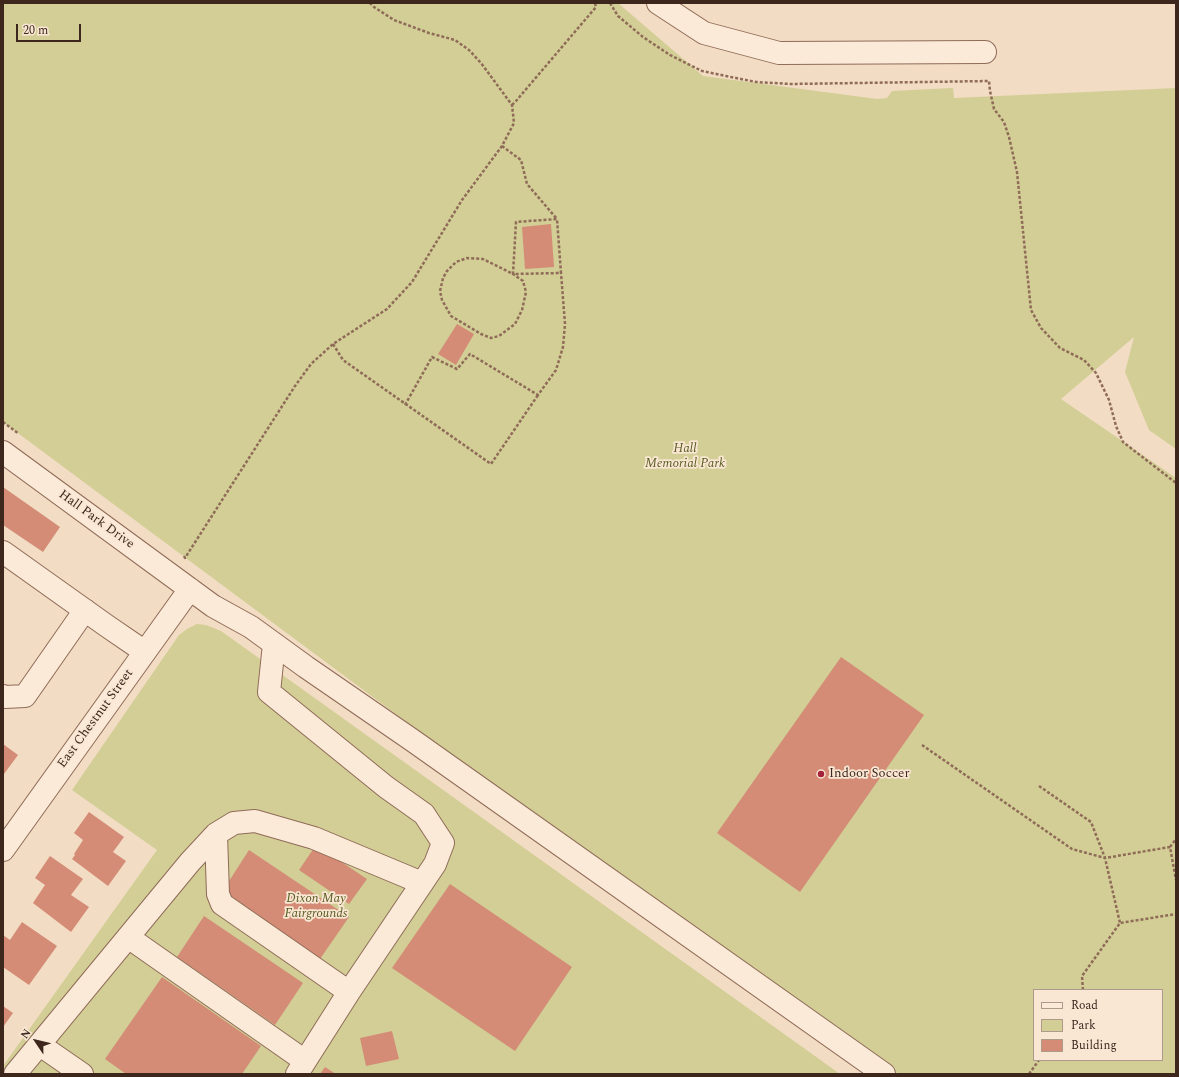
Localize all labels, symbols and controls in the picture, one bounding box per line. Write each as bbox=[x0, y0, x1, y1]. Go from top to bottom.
scale bar bbox=[18, 16, 83, 42]
text: 20 m bbox=[23, 21, 48, 40]
park label: Hall Memorial Park bbox=[645, 441, 725, 472]
street label: Hall Park Drive bbox=[55, 487, 137, 553]
street label: East Chestnut Street bbox=[55, 666, 137, 772]
place label: Indoor Soccer bbox=[829, 766, 910, 782]
marker: Indoor Soccer bbox=[816, 769, 826, 779]
park label: Dixon May Fairgrounds bbox=[285, 891, 347, 922]
legend bbox=[1033, 989, 1163, 1061]
text: Road bbox=[1071, 996, 1098, 1015]
text: Park bbox=[1071, 1016, 1096, 1035]
north arrow bbox=[16, 1021, 56, 1061]
text: N bbox=[16, 1025, 35, 1042]
text: Building bbox=[1071, 1036, 1117, 1055]

